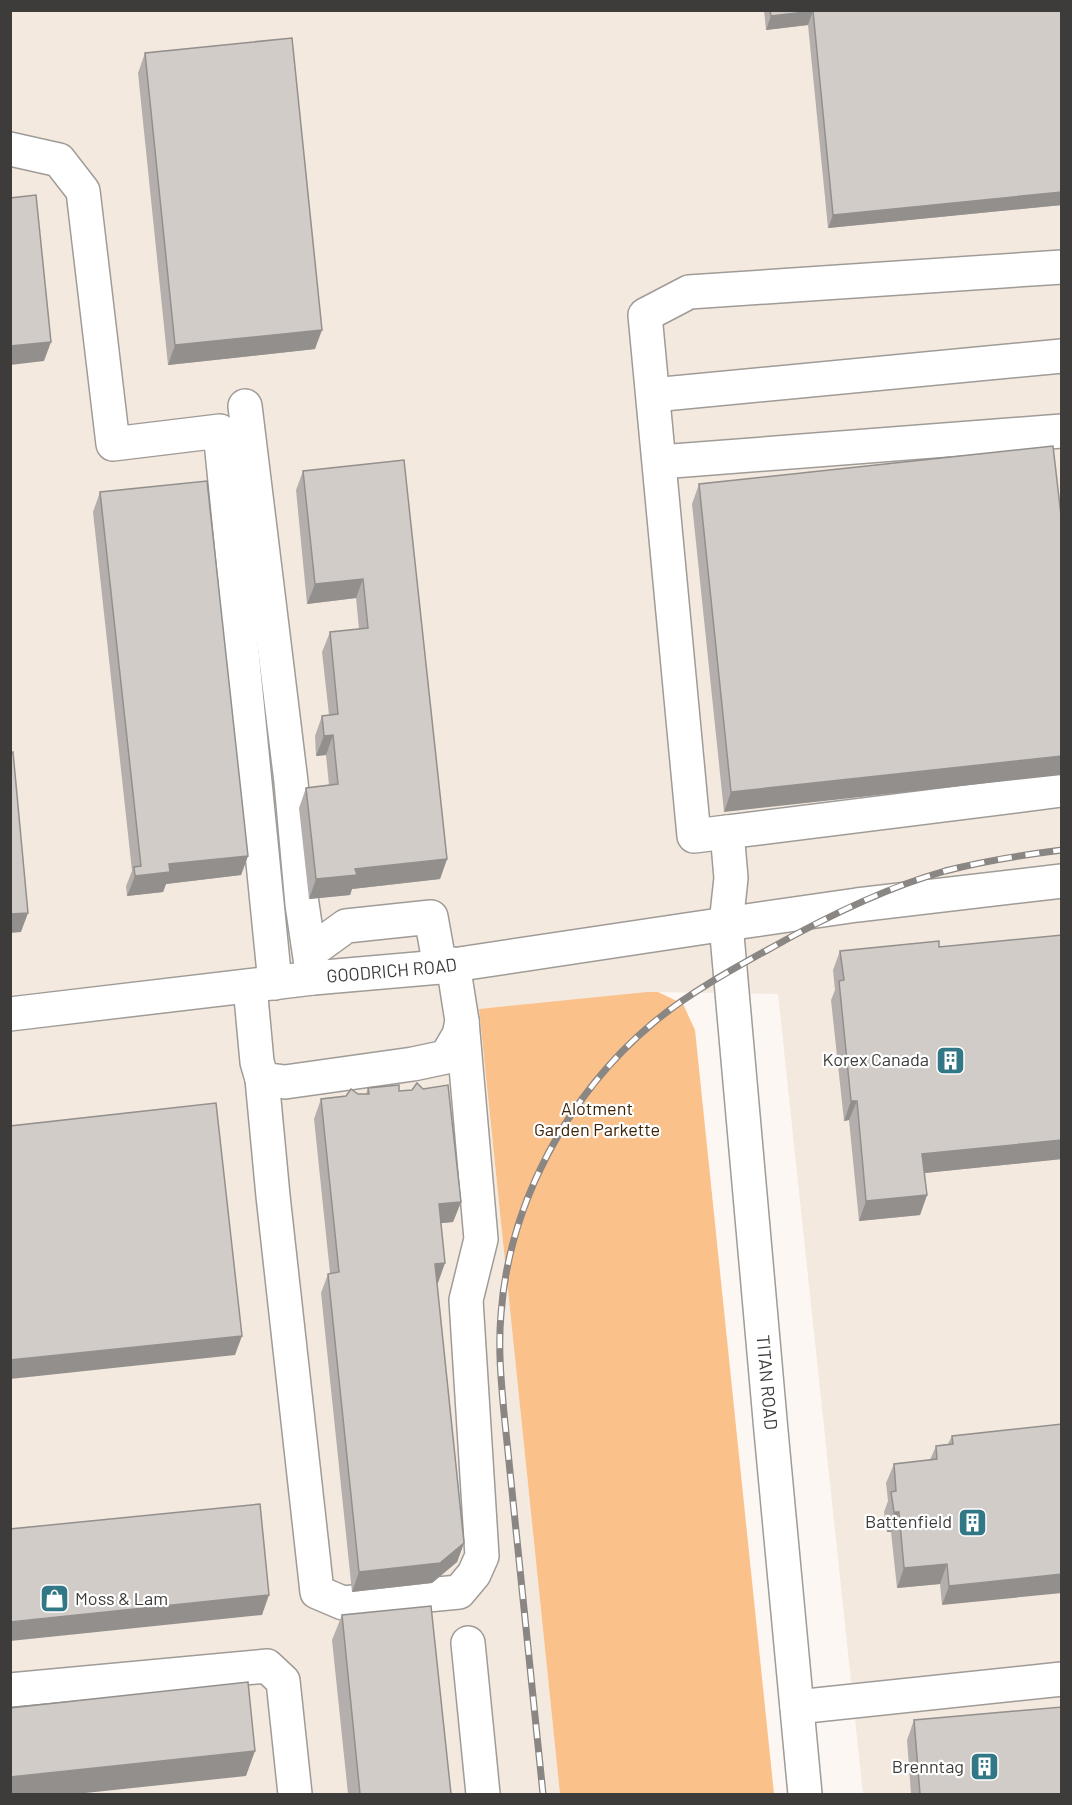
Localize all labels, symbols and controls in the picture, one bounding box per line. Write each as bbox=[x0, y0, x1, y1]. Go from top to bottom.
street label: GOODRICH ROAD bbox=[325, 953, 458, 987]
building icon: Korex Canada bbox=[934, 1044, 966, 1076]
place label: Korex Canada bbox=[823, 1048, 929, 1070]
park label: Alotment Garden Parkette bbox=[534, 1097, 660, 1140]
street label: TITAN ROAD bbox=[753, 1334, 783, 1431]
building icon: Battenfield bbox=[957, 1506, 989, 1538]
place label: Battenfield bbox=[865, 1510, 952, 1532]
shop icon: Moss & Lam bbox=[38, 1583, 70, 1615]
place label: Moss & Lam bbox=[75, 1587, 168, 1609]
building icon: Brenntag bbox=[969, 1751, 1001, 1783]
place label: Brenntag bbox=[892, 1755, 964, 1777]

